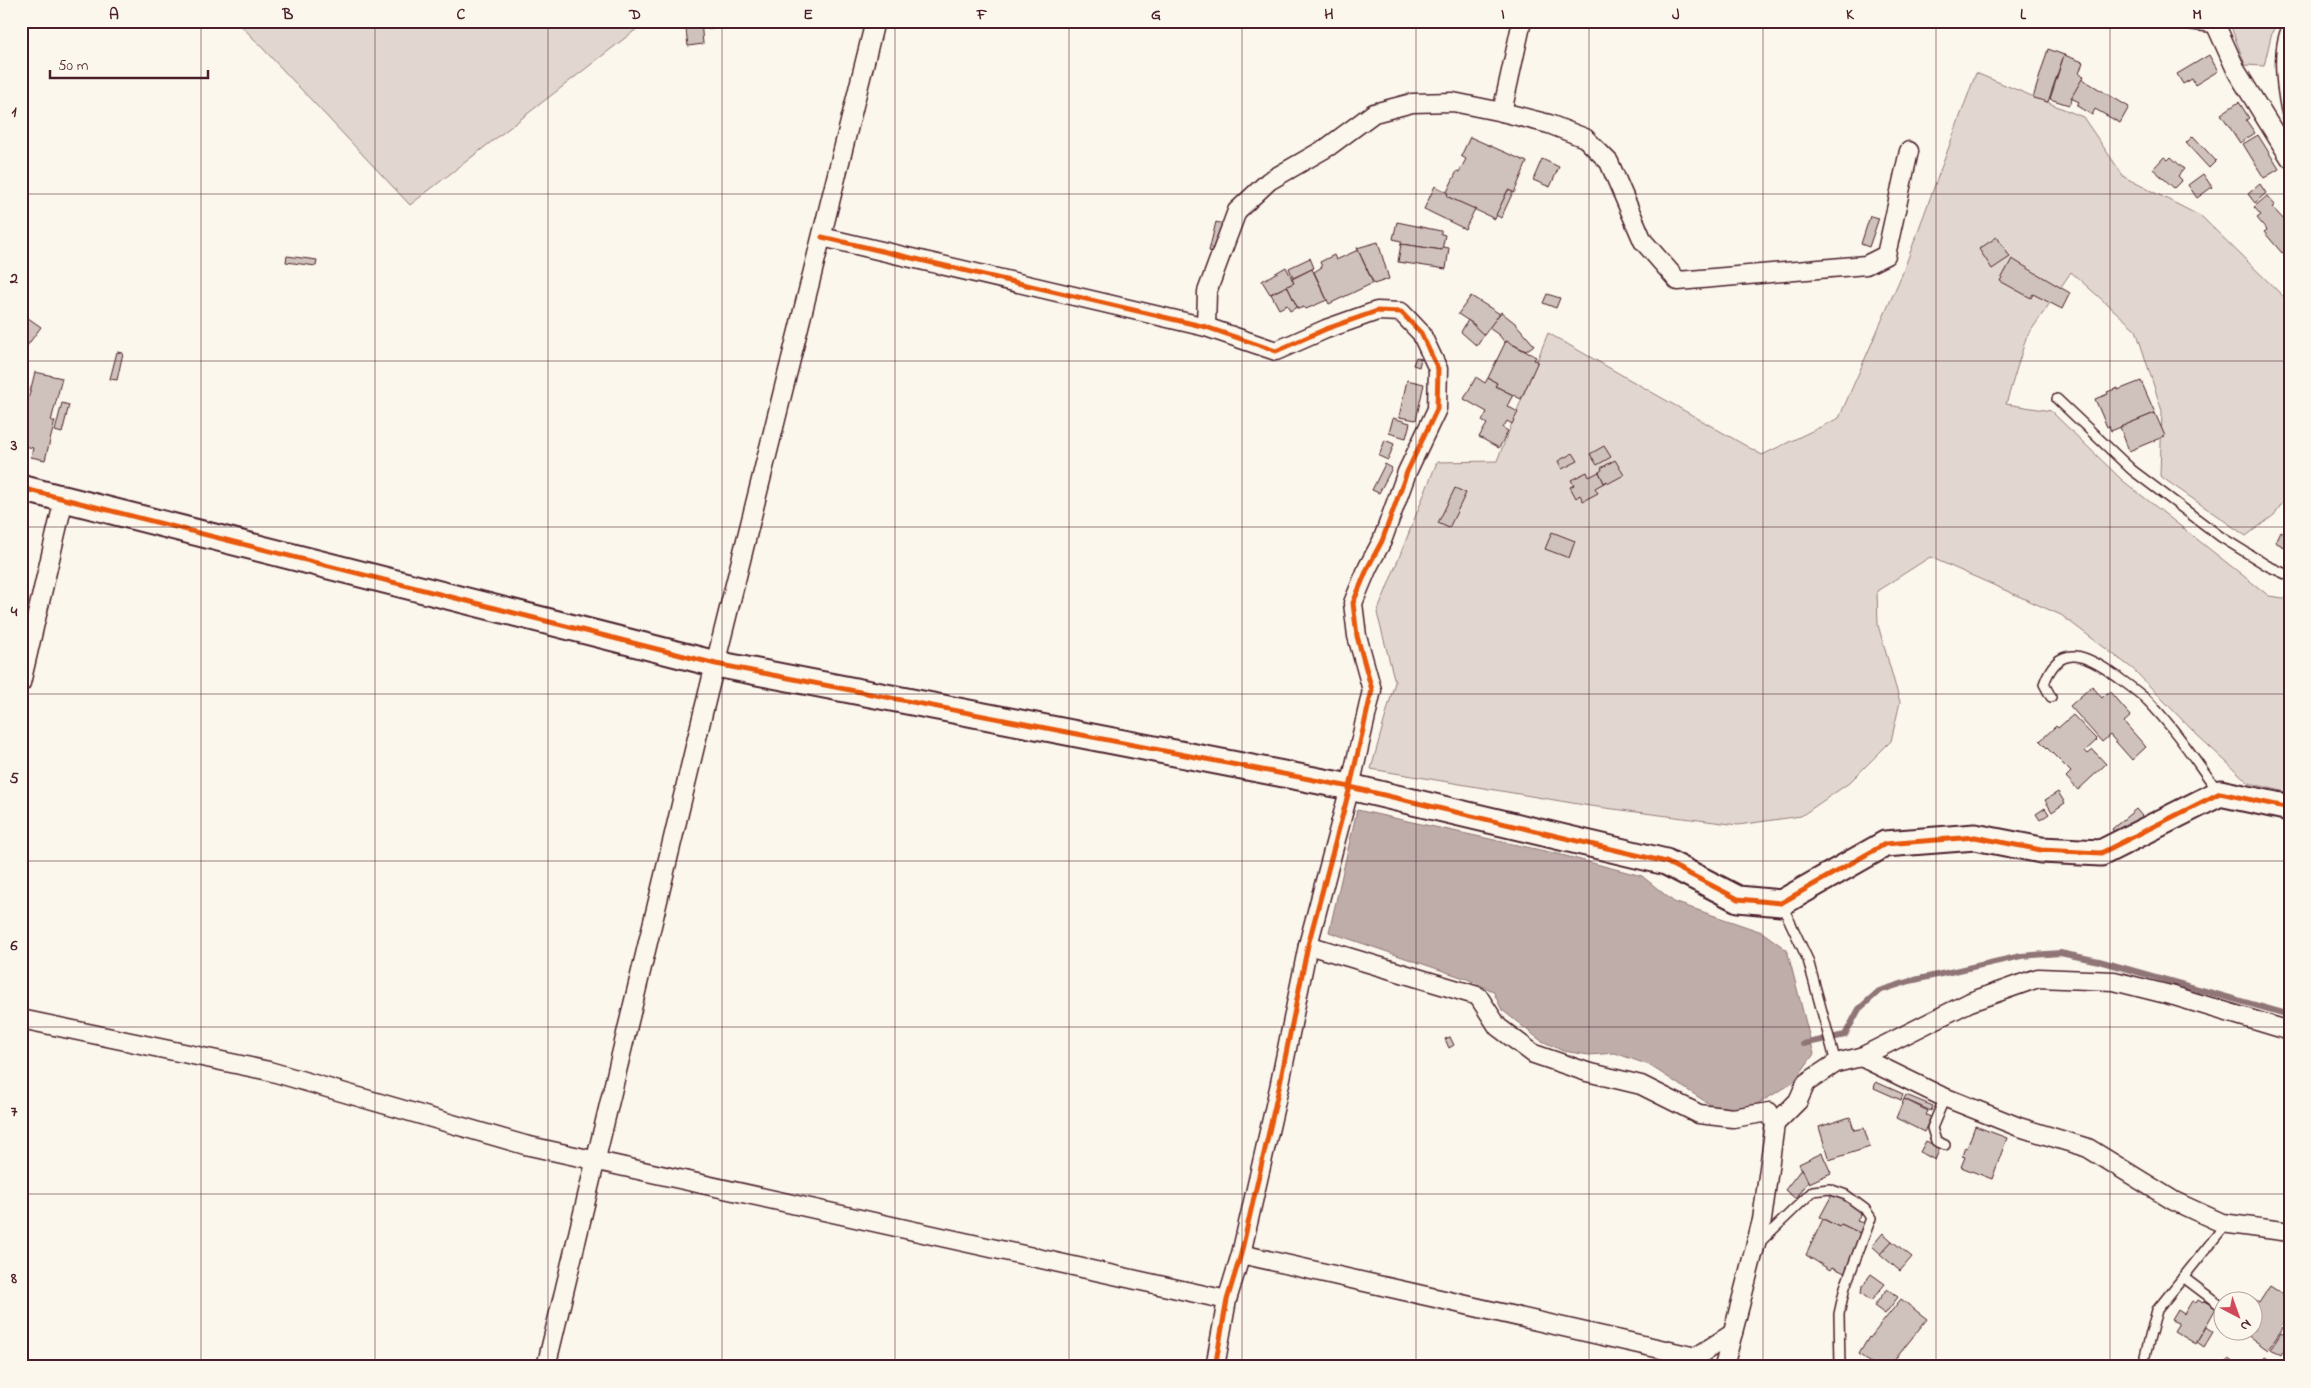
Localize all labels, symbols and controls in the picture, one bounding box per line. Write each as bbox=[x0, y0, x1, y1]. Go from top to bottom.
text: A bbox=[109, 3, 119, 27]
text: B bbox=[282, 3, 294, 27]
text: C bbox=[457, 3, 466, 27]
text: D bbox=[628, 3, 641, 27]
text: E bbox=[803, 3, 813, 27]
text: F bbox=[976, 3, 988, 27]
text: G bbox=[1151, 3, 1161, 27]
text: H bbox=[1324, 3, 1334, 27]
text: I bbox=[1501, 3, 1505, 27]
text: J bbox=[1672, 3, 1680, 27]
text: K bbox=[1846, 3, 1855, 27]
text: L bbox=[2020, 3, 2027, 27]
text: M bbox=[2192, 3, 2202, 27]
scale bar bbox=[50, 48, 208, 80]
text: 50 m bbox=[58, 55, 89, 77]
text: 1 bbox=[11, 100, 17, 124]
text: 2 bbox=[9, 267, 18, 291]
text: 3 bbox=[10, 434, 18, 458]
text: 4 bbox=[10, 600, 18, 624]
text: 5 bbox=[9, 767, 19, 791]
text: 6 bbox=[9, 934, 18, 958]
text: 7 bbox=[11, 1100, 18, 1124]
text: 8 bbox=[10, 1267, 17, 1291]
north arrow bbox=[2214, 1290, 2264, 1340]
text: N bbox=[2235, 1314, 2256, 1336]

